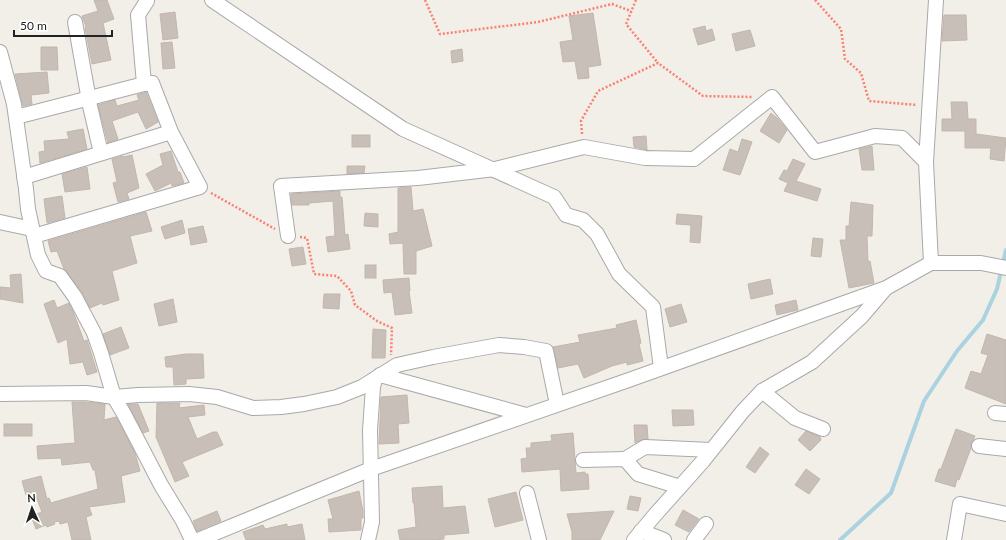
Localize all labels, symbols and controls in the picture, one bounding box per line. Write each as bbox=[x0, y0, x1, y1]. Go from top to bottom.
scale bar bbox=[14, 12, 112, 38]
text: 50 m bbox=[20, 18, 47, 33]
north arrow bbox=[12, 488, 52, 528]
text: N bbox=[27, 491, 36, 504]

